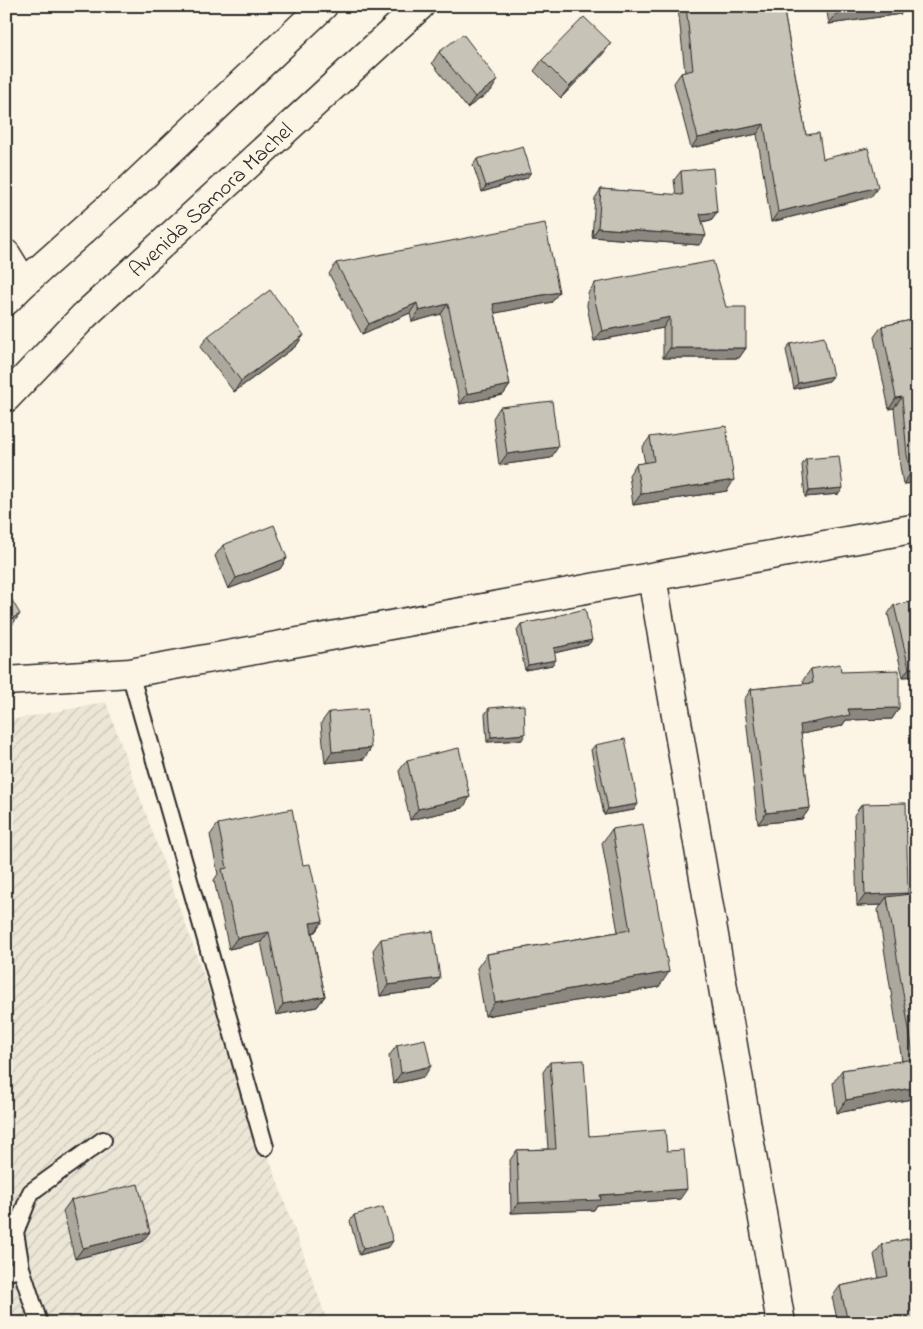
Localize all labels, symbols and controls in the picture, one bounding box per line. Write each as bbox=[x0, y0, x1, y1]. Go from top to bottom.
street label: Avenida Samora Machel bbox=[123, 116, 302, 286]

